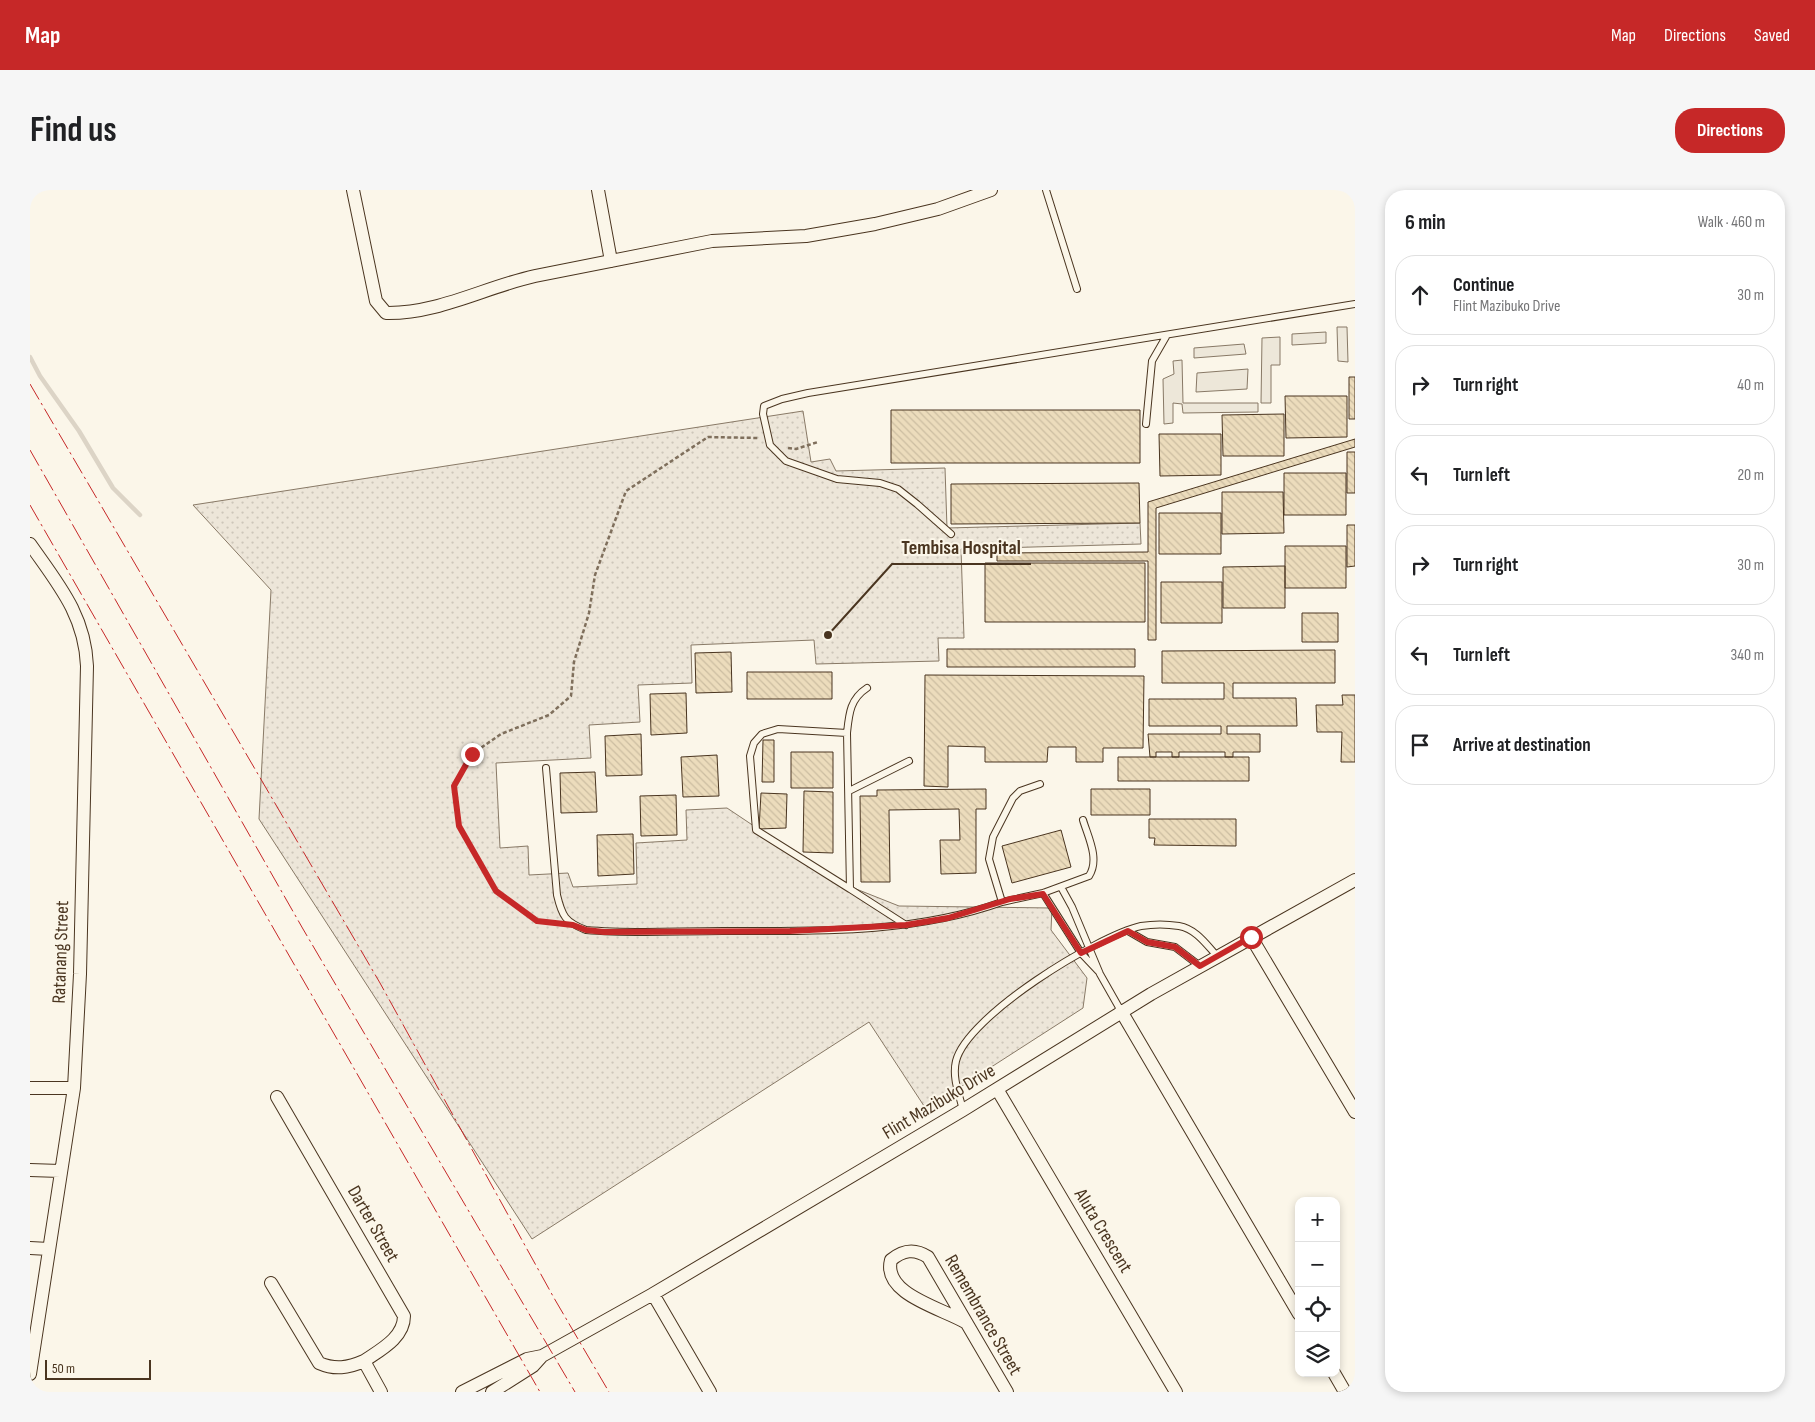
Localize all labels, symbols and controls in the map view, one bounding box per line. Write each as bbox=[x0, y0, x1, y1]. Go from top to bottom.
text: Map bbox=[25, 21, 60, 50]
text: Map bbox=[1611, 25, 1636, 46]
text: Directions bbox=[1664, 25, 1726, 46]
text: Saved bbox=[1754, 25, 1790, 46]
button: Directions bbox=[1675, 108, 1785, 153]
text: Find us bbox=[30, 109, 117, 152]
text: 6 min bbox=[1405, 210, 1446, 235]
text: Walk · 460 m bbox=[1698, 213, 1765, 232]
text: Continue bbox=[1453, 274, 1514, 297]
icon: ahead bbox=[1406, 281, 1434, 309]
text: 30 m bbox=[1737, 286, 1764, 305]
text: Flint Mazibuko Drive bbox=[1453, 297, 1560, 316]
icon: right bbox=[1406, 371, 1434, 399]
text: Turn right bbox=[1453, 374, 1518, 397]
text: 40 m bbox=[1737, 376, 1764, 395]
icon: left bbox=[1406, 461, 1434, 489]
text: Turn left bbox=[1453, 464, 1510, 487]
text: 20 m bbox=[1737, 466, 1764, 485]
callout: Tembisa Hospital bbox=[892, 529, 1031, 564]
text: Tembisa Hospital bbox=[901, 536, 1021, 560]
icon: right bbox=[1406, 551, 1434, 579]
text: Turn right bbox=[1453, 554, 1518, 577]
text: 30 m bbox=[1737, 556, 1764, 575]
icon: left bbox=[1406, 641, 1434, 669]
text: Turn left bbox=[1453, 644, 1510, 667]
text: 340 m bbox=[1731, 646, 1764, 665]
icon: arrive bbox=[1406, 731, 1434, 759]
text: Arrive at destination bbox=[1453, 734, 1591, 757]
route end bbox=[461, 743, 484, 766]
street label: Ratanang Street bbox=[48, 900, 74, 1004]
route start bbox=[1240, 926, 1263, 949]
street label: Flint Mazibuko Drive bbox=[878, 1059, 1000, 1145]
street label: Darter Street bbox=[342, 1182, 404, 1266]
street label: Aluta Crescent bbox=[1068, 1184, 1137, 1277]
map controls bbox=[1295, 1197, 1340, 1377]
button: + bbox=[1295, 1197, 1340, 1242]
button: − bbox=[1295, 1242, 1340, 1287]
street label: Remembrance Street bbox=[939, 1251, 1027, 1379]
button: locate bbox=[1295, 1287, 1340, 1332]
button: layers bbox=[1295, 1332, 1340, 1377]
scale bar bbox=[45, 1357, 151, 1380]
text: 50 m bbox=[52, 1360, 75, 1377]

